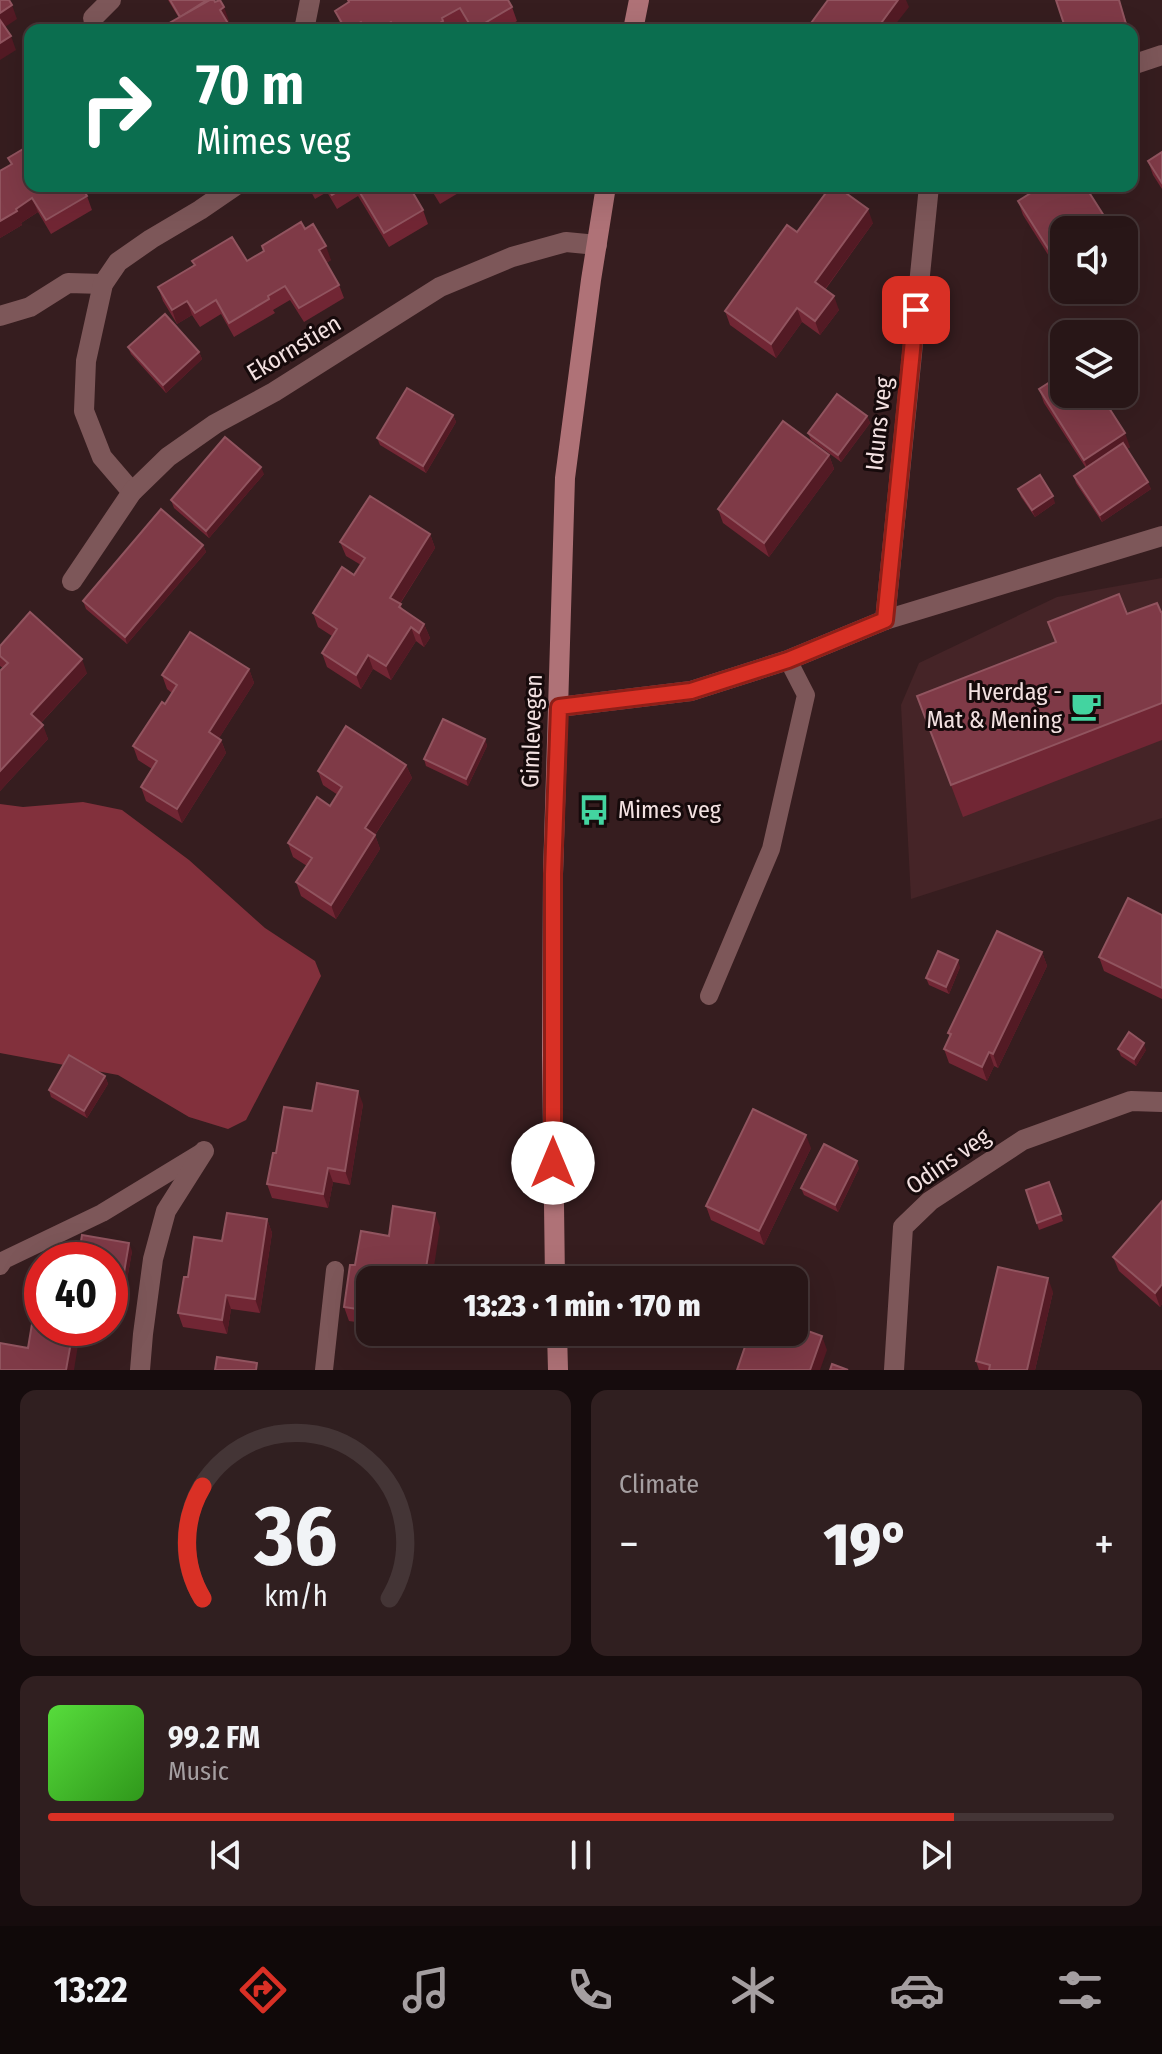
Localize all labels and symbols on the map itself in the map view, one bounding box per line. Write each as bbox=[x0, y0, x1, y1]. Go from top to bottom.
pin bbox=[882, 276, 950, 344]
street label: Ekornstien bbox=[242, 309, 346, 387]
street label: Iduns veg bbox=[860, 375, 898, 472]
street label: Gimlevegen bbox=[516, 674, 548, 788]
place label: Hverdag - Mat & Mening bbox=[927, 678, 1063, 734]
cafe icon: Hverdag - Mat & Mening bbox=[1069, 689, 1103, 723]
bus stop icon: Mimes veg bbox=[577, 793, 611, 827]
place label: Mimes veg bbox=[618, 796, 722, 824]
position arrow bbox=[511, 1121, 595, 1205]
street label: Odins veg bbox=[901, 1122, 996, 1200]
speed limit sign: 40 bbox=[24, 1242, 128, 1346]

